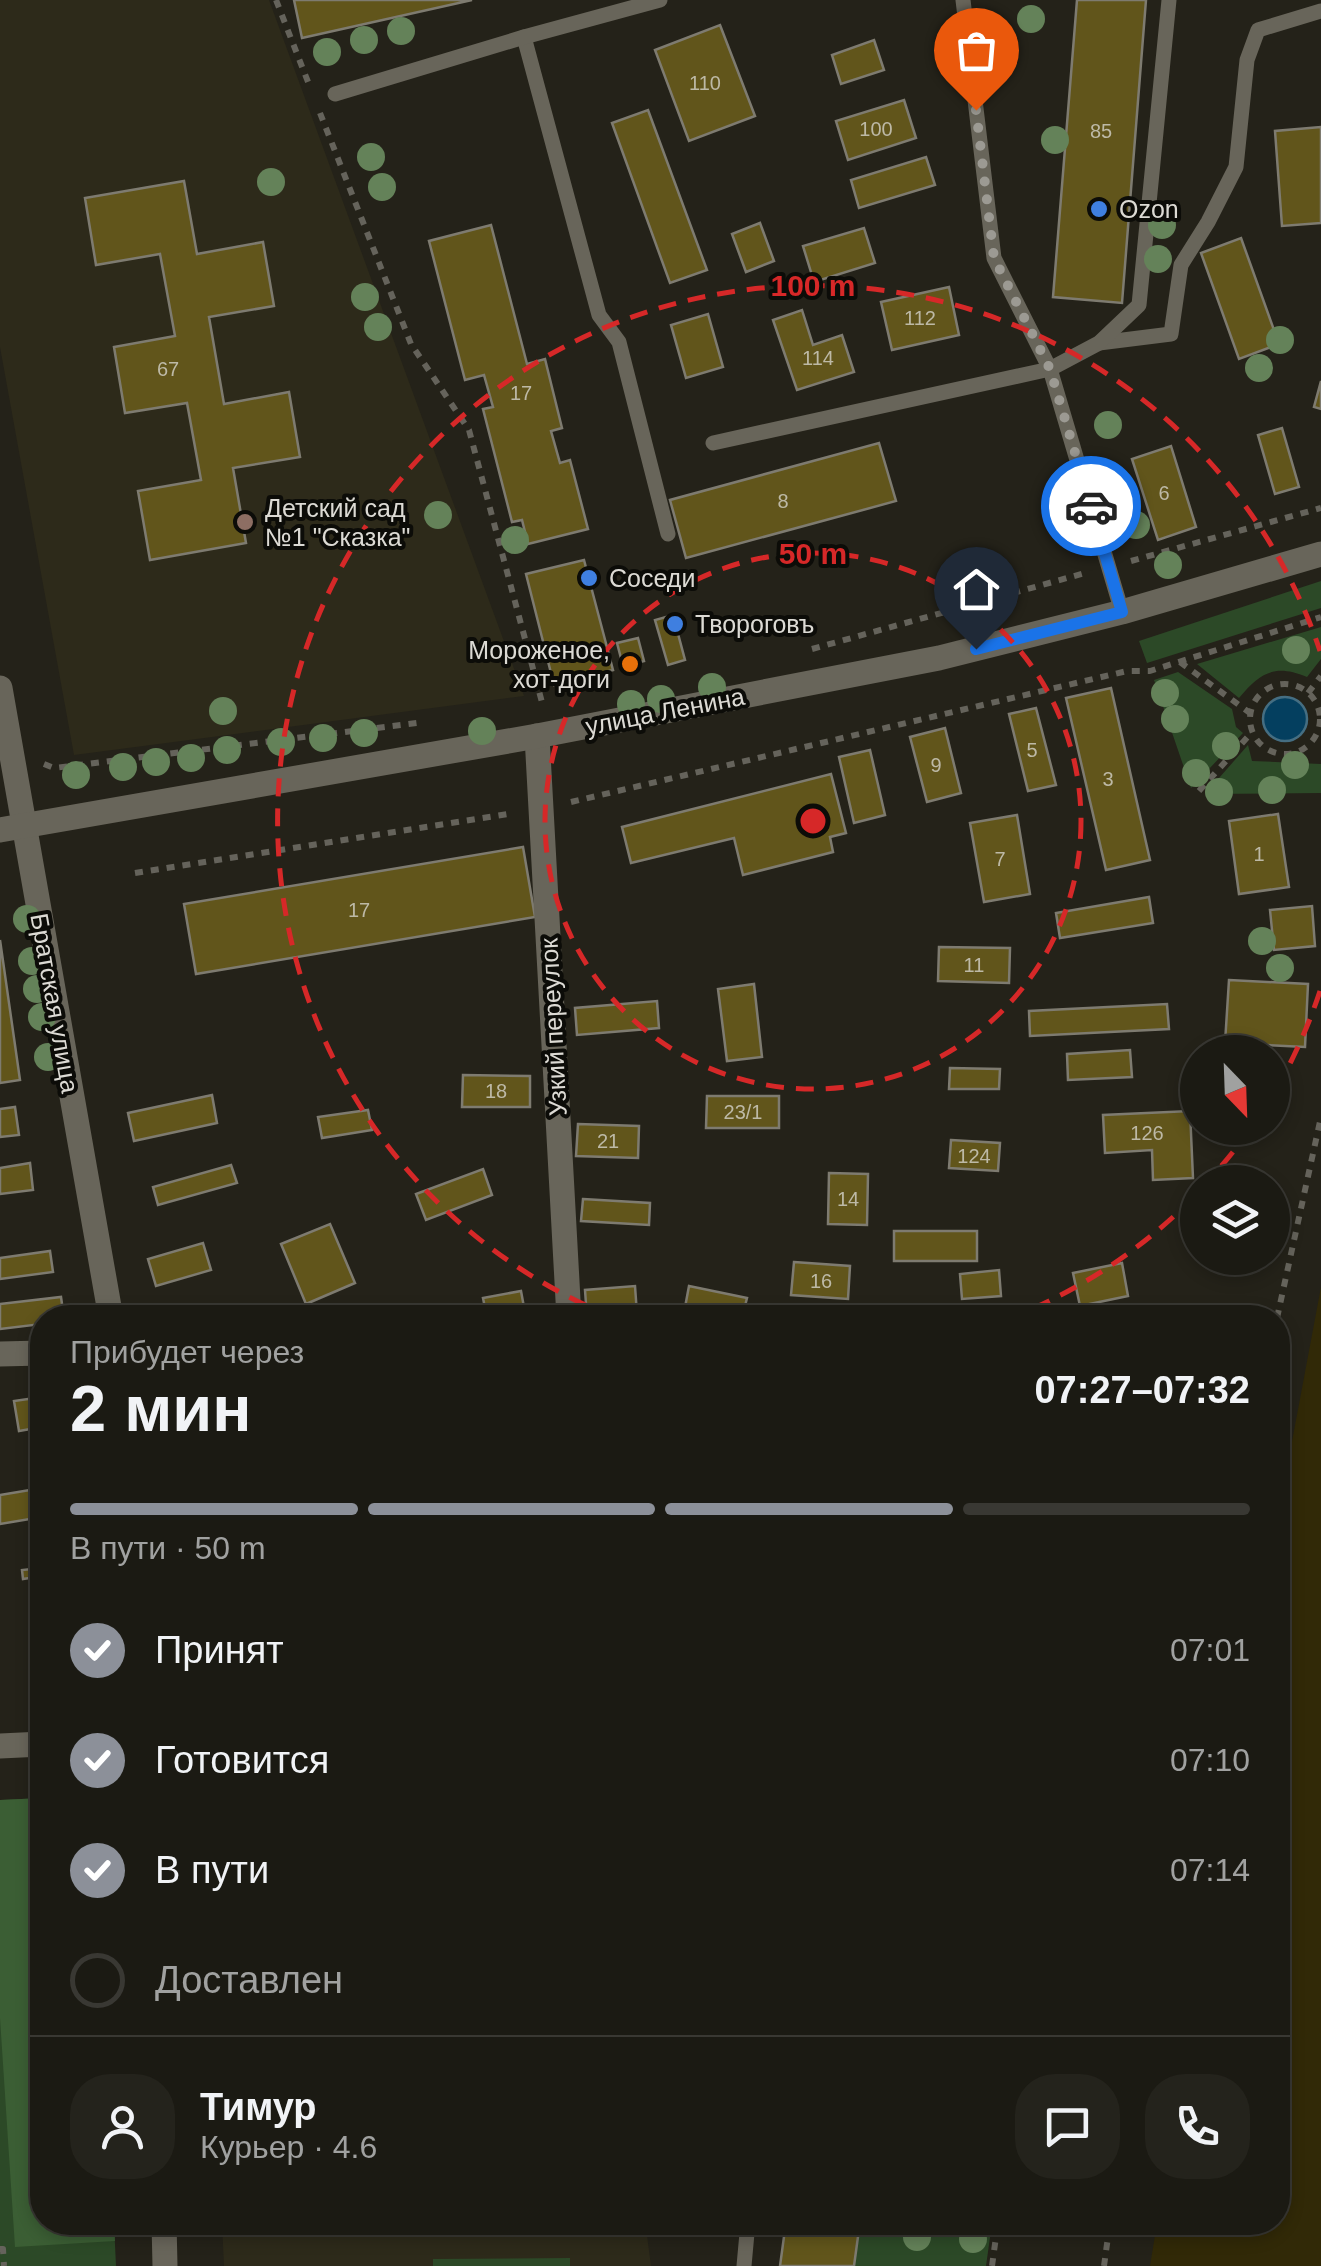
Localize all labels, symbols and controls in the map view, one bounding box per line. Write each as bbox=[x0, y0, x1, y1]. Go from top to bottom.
pin bbox=[934, 8, 1019, 111]
icon: bag bbox=[949, 23, 1004, 78]
house number: 110 bbox=[689, 72, 721, 94]
house number: 100 bbox=[859, 118, 893, 140]
house number: 85 bbox=[1090, 120, 1112, 142]
place label: Ozon bbox=[1119, 195, 1179, 223]
marker: Ozon bbox=[1088, 198, 1110, 220]
text: 100 m bbox=[770, 269, 856, 302]
house number: 112 bbox=[904, 307, 936, 329]
house number: 114 bbox=[802, 347, 834, 369]
house number: 67 bbox=[157, 358, 179, 380]
house number: 17 bbox=[510, 382, 532, 404]
courier bbox=[1041, 456, 1141, 556]
icon: car bbox=[1064, 479, 1119, 534]
house number: 6 bbox=[1158, 482, 1170, 504]
house number: 8 bbox=[777, 490, 789, 512]
place label: Детский сад №1 "Сказка" bbox=[265, 494, 410, 551]
marker: Детский сад №1 "Сказка" bbox=[234, 511, 256, 533]
text: 50 m bbox=[779, 537, 847, 570]
pin bbox=[934, 547, 1019, 650]
icon: home bbox=[949, 562, 1004, 617]
place label: Соседи bbox=[609, 564, 695, 592]
marker: Соседи bbox=[578, 567, 600, 589]
place label: Твороговъ bbox=[695, 610, 814, 638]
marker: Твороговъ bbox=[664, 613, 686, 635]
place label: Мороженое, хот-доги bbox=[468, 636, 610, 693]
marker: Мороженое, хот-доги bbox=[619, 653, 641, 675]
street label: улица Ленина bbox=[583, 682, 747, 740]
house number: 5 bbox=[1026, 739, 1038, 761]
house number: 9 bbox=[930, 754, 942, 776]
house number: 3 bbox=[1102, 768, 1114, 790]
centre of rings bbox=[795, 803, 831, 839]
house number: 1 bbox=[1253, 843, 1265, 865]
house number: 7 bbox=[994, 848, 1006, 870]
house number: 17 bbox=[348, 899, 370, 921]
street label: Братская улица bbox=[25, 911, 85, 1095]
street label: Узкий переулок bbox=[534, 936, 572, 1117]
house number: 11 bbox=[964, 954, 984, 976]
north arrow bbox=[1180, 1035, 1290, 1145]
map controls bbox=[1180, 1035, 1290, 1275]
house number: 18 bbox=[485, 1080, 507, 1102]
house number: 23/1 bbox=[724, 1101, 762, 1123]
house number: 126 bbox=[1130, 1122, 1164, 1144]
house number: 21 bbox=[597, 1130, 619, 1152]
house number: 124 bbox=[957, 1145, 991, 1167]
button: layers bbox=[1180, 1165, 1290, 1275]
house number: 14 bbox=[837, 1188, 859, 1210]
house number: 16 bbox=[810, 1270, 832, 1292]
text: Прибудет через bbox=[70, 1334, 304, 1370]
text: 07:27–07:32 bbox=[1034, 1369, 1250, 1411]
text: 2 мин bbox=[70, 1372, 252, 1445]
text: В пути · 50 m bbox=[70, 1530, 266, 1566]
icon: check bbox=[70, 1623, 125, 1678]
text: Принят bbox=[155, 1629, 284, 1671]
text: 07:01 bbox=[1170, 1632, 1250, 1668]
icon: check bbox=[70, 1733, 125, 1788]
text: Готовится bbox=[155, 1739, 329, 1781]
text: 07:10 bbox=[1170, 1742, 1250, 1778]
icon: check bbox=[70, 1843, 125, 1898]
text: В пути bbox=[155, 1849, 269, 1891]
text: 07:14 bbox=[1170, 1852, 1250, 1888]
text: Доставлен bbox=[155, 1959, 343, 2001]
button: person bbox=[70, 2074, 175, 2179]
button: chat bbox=[1015, 2074, 1120, 2179]
button: phone bbox=[1145, 2074, 1250, 2179]
text: Тимур bbox=[200, 2086, 317, 2128]
text: Курьер · 4.6 bbox=[200, 2129, 377, 2165]

